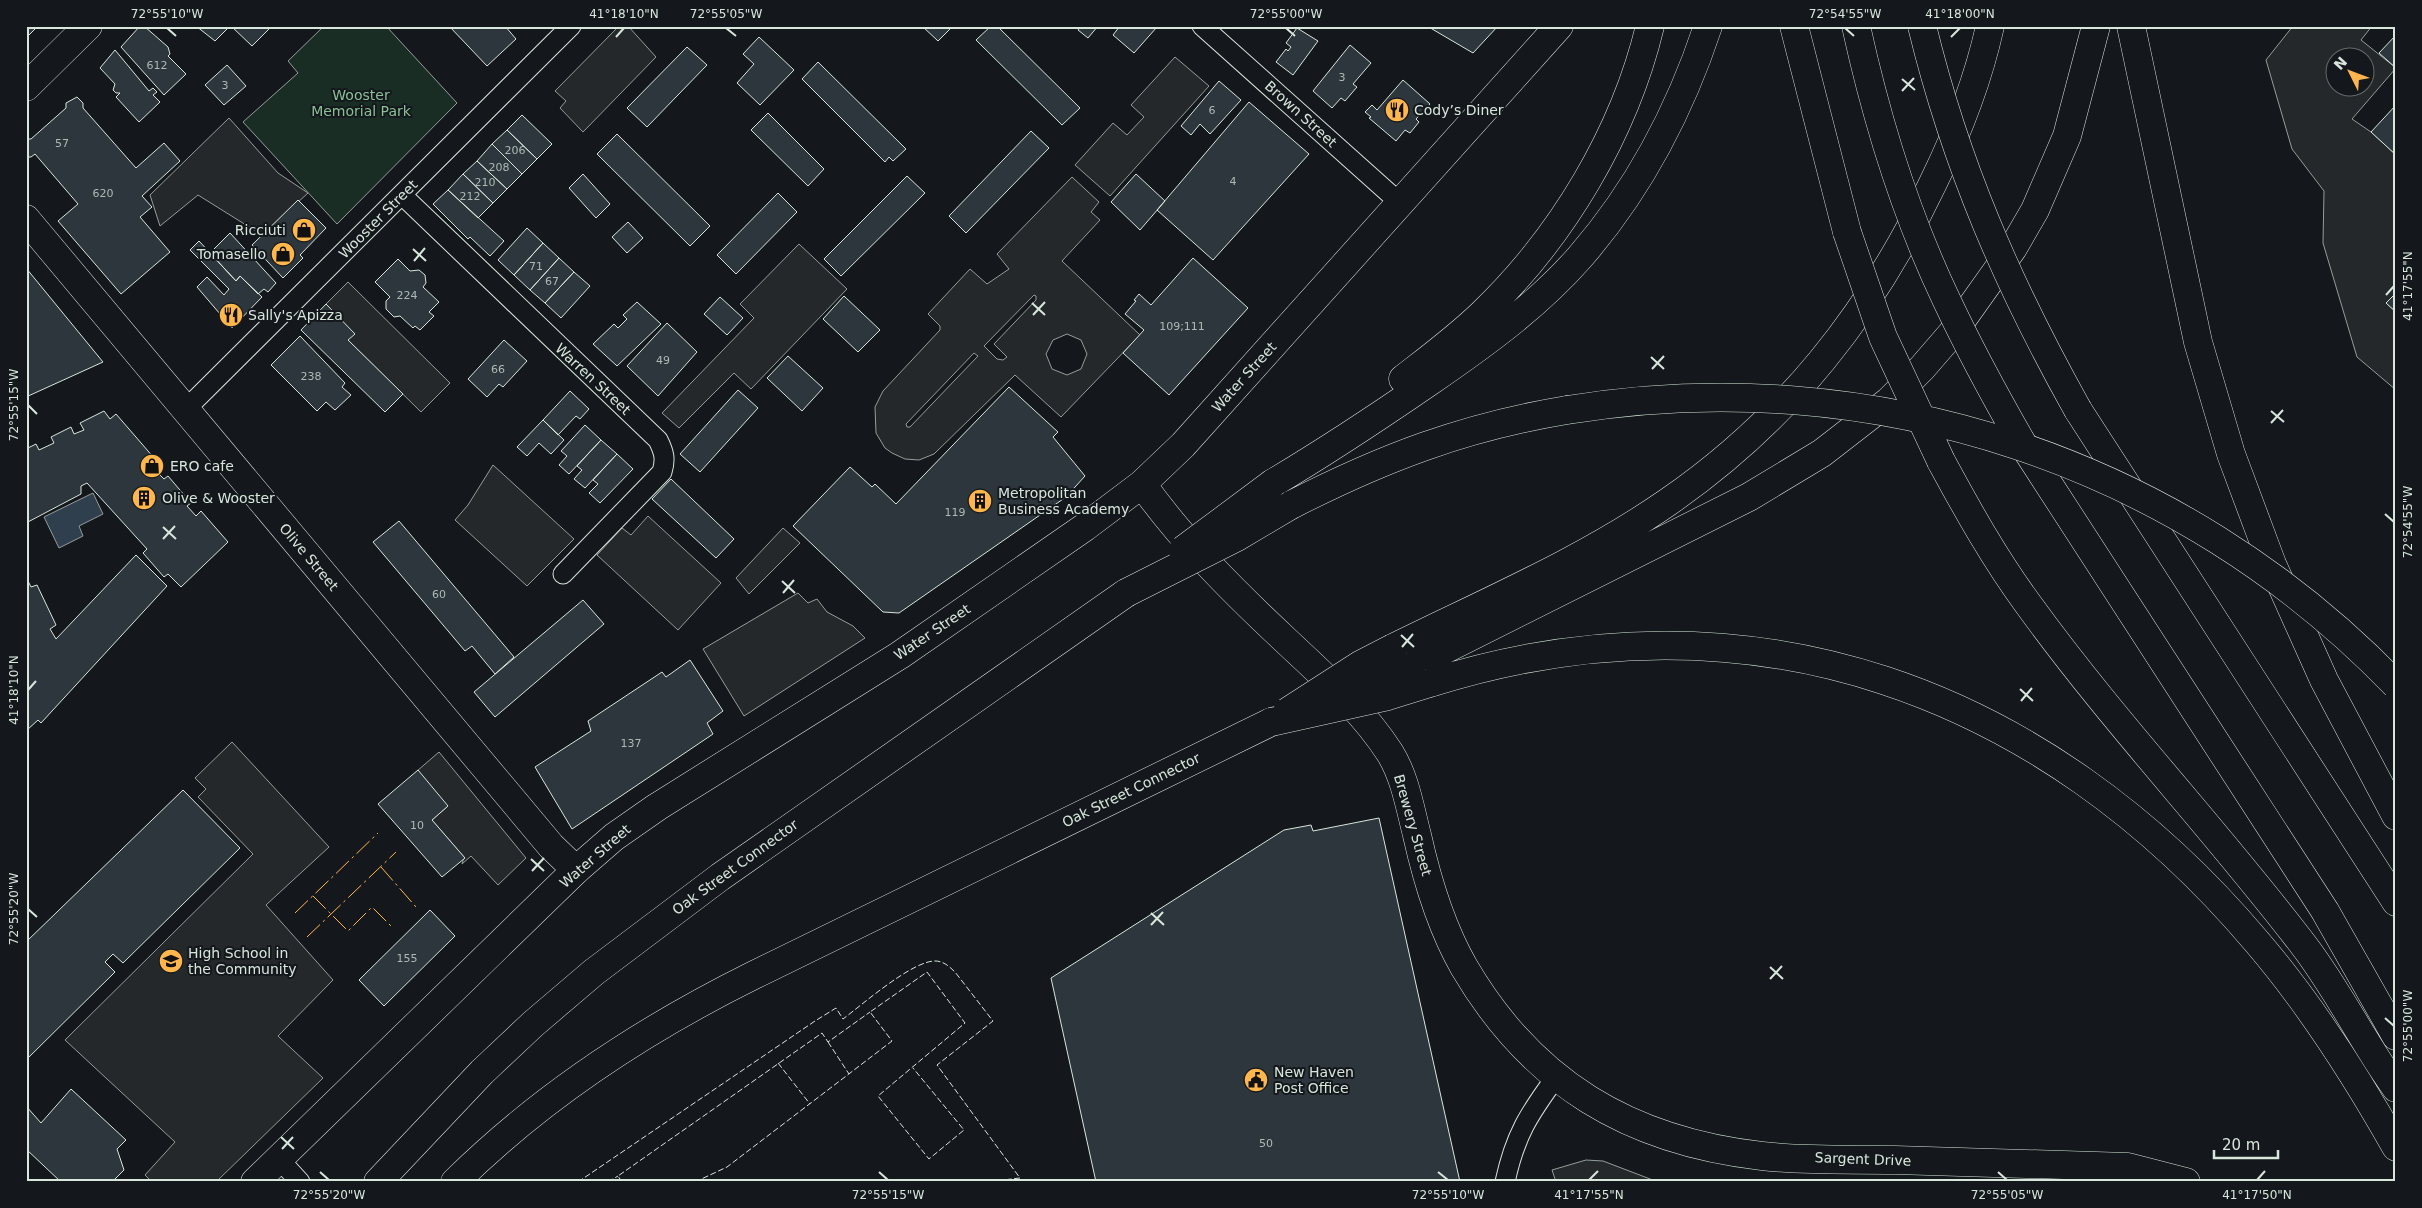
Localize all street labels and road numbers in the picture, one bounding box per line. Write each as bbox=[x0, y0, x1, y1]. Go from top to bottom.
street label: Brown Street bbox=[1262, 78, 1341, 151]
street label: Wooster Street bbox=[335, 176, 421, 262]
street label: Water Street bbox=[1208, 338, 1280, 415]
street label: Warren Street bbox=[552, 340, 634, 418]
street label: Olive Street bbox=[276, 520, 342, 594]
street label: Water Street bbox=[891, 600, 974, 663]
street label: Oak Street Connector bbox=[1059, 750, 1203, 830]
street label: Brewery Street bbox=[1391, 772, 1435, 878]
street label: Oak Street Connector bbox=[669, 816, 801, 918]
street label: Water Street bbox=[556, 821, 634, 891]
street label: Sargent Drive bbox=[1814, 1149, 1912, 1169]

